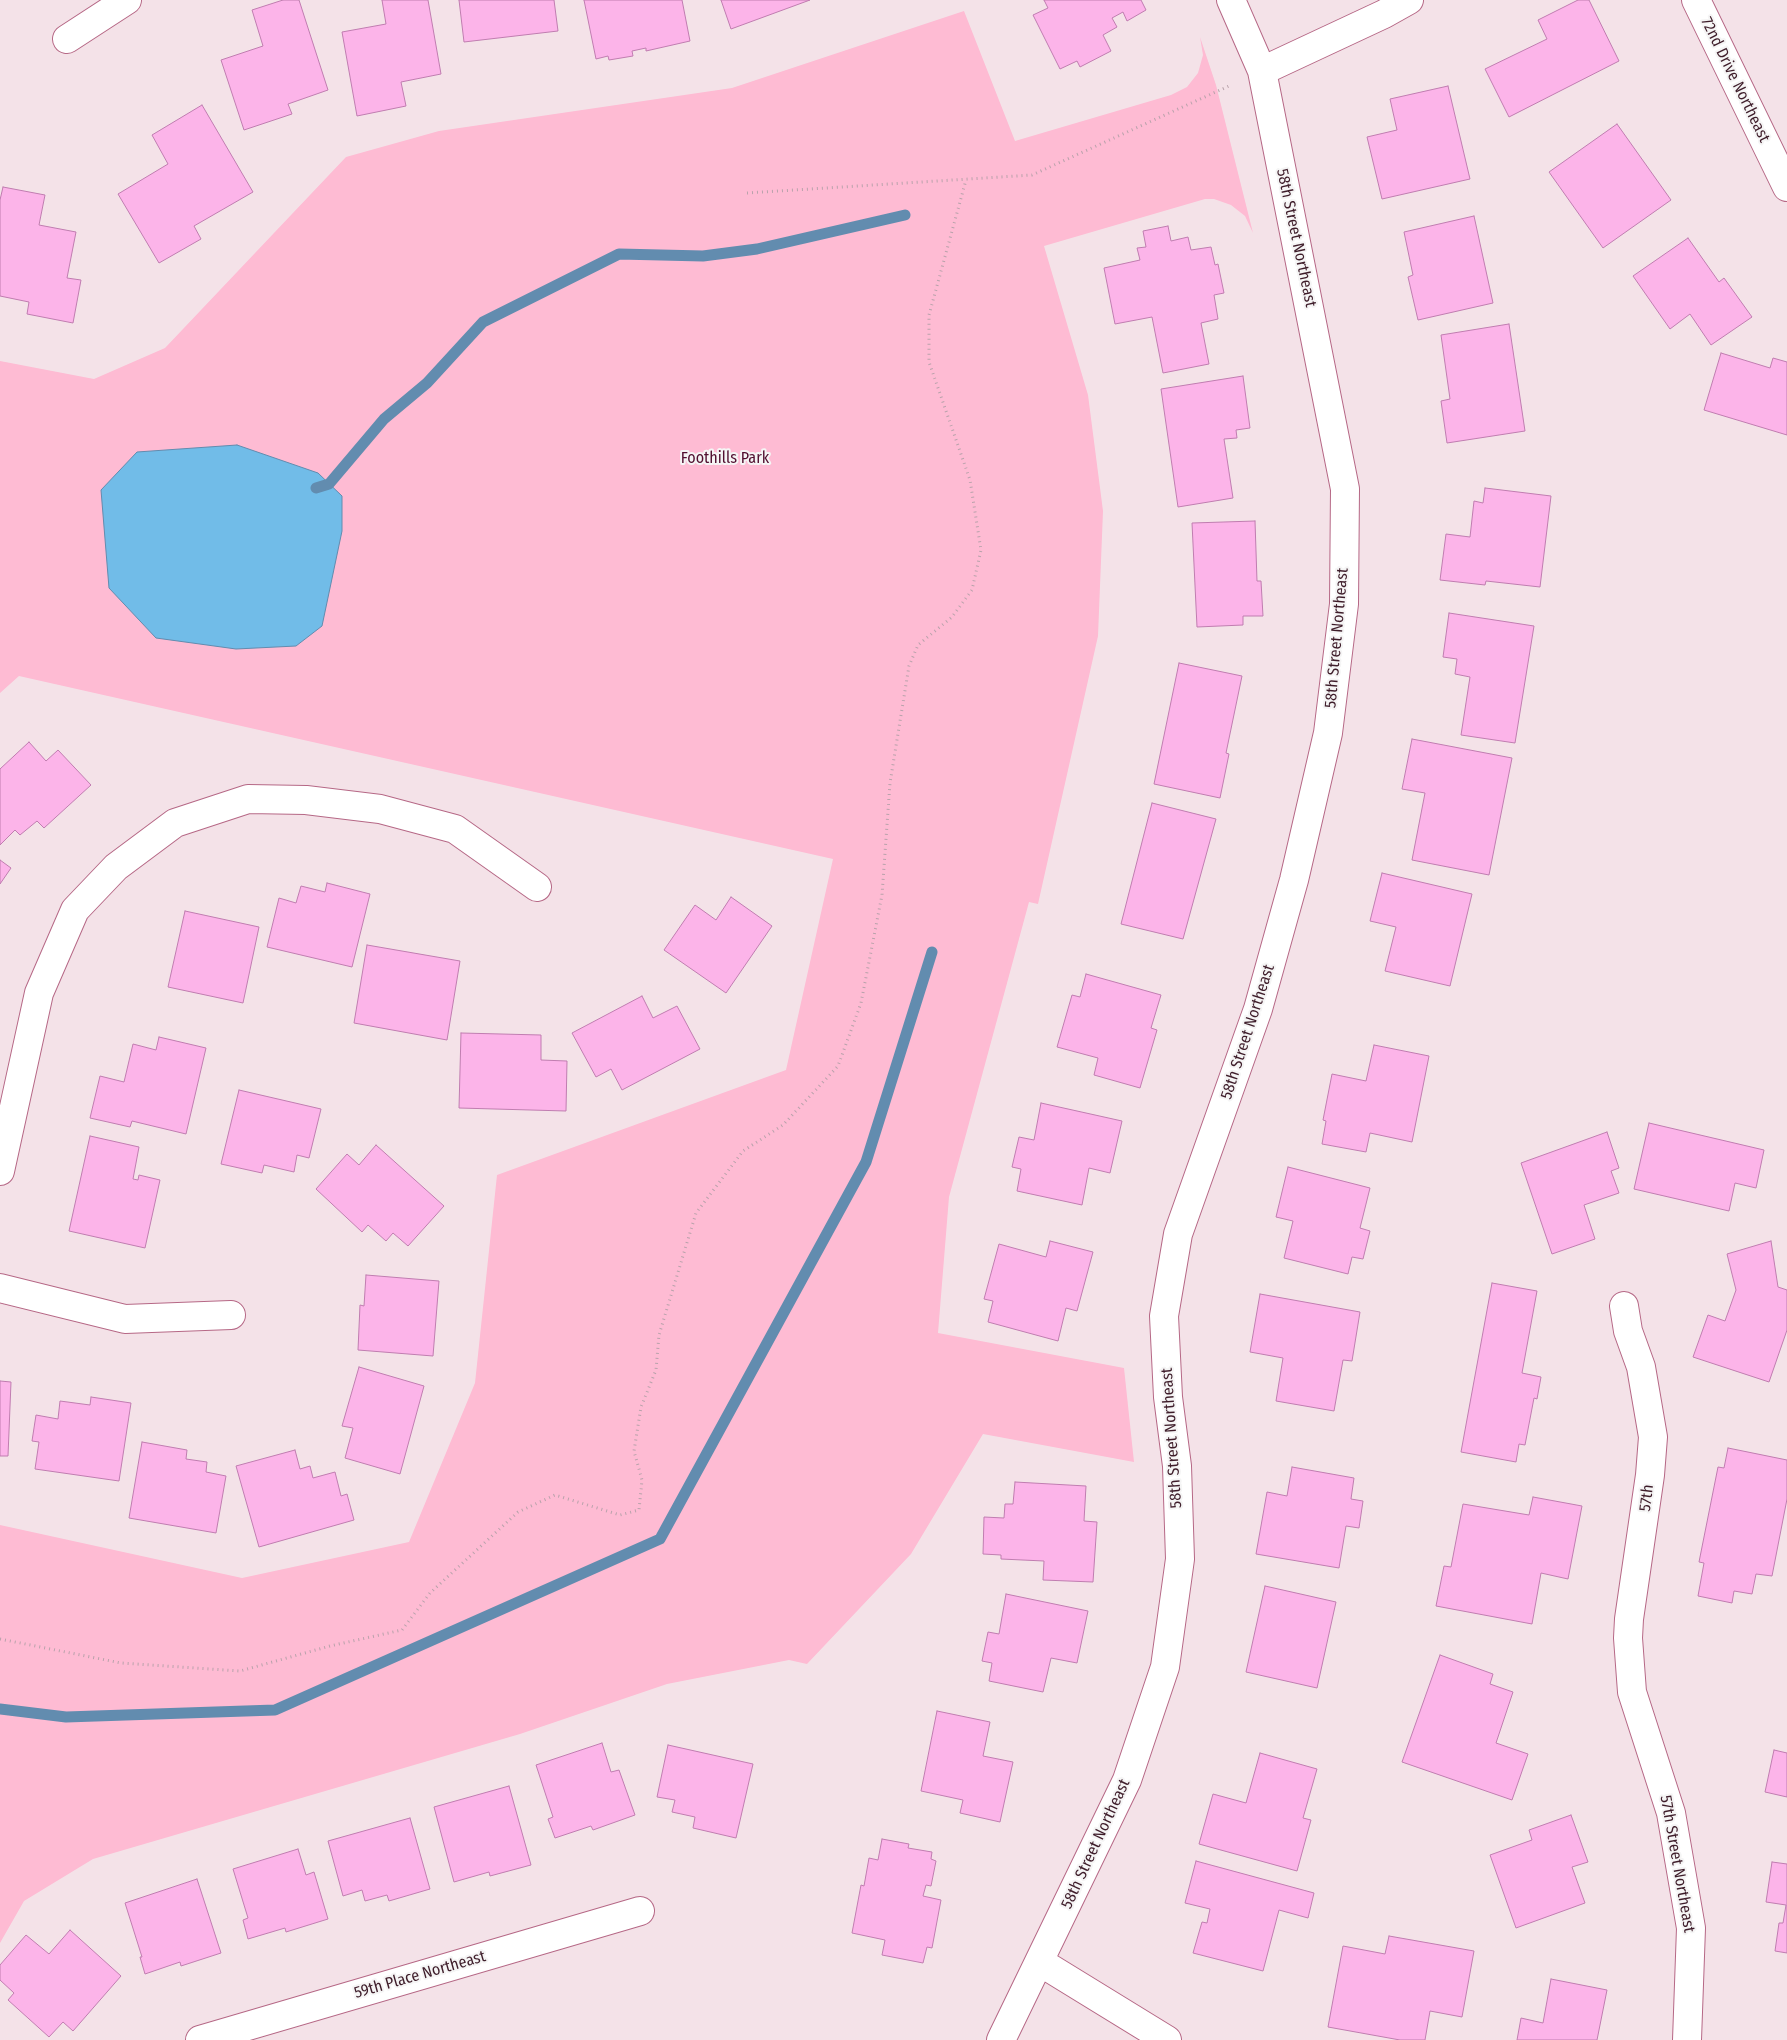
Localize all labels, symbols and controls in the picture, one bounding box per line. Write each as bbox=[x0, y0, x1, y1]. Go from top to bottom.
street label: 72nd Drive Northeast bbox=[1696, 14, 1774, 146]
street label: 58th Street Northeast bbox=[1272, 167, 1320, 309]
park label: Foothills Park bbox=[681, 449, 769, 469]
street label: 58th Street Northeast bbox=[1321, 567, 1353, 709]
street label: 58th Street Northeast bbox=[1217, 962, 1279, 1102]
street label: 58th Street Northeast bbox=[1158, 1367, 1186, 1509]
street label: 57th bbox=[1636, 1483, 1658, 1513]
street label: 58th Street Northeast bbox=[1058, 1776, 1134, 1912]
street label: 57th Street Northeast bbox=[1655, 1794, 1699, 1934]
street label: 59th Place Northeast bbox=[352, 1947, 488, 2003]

